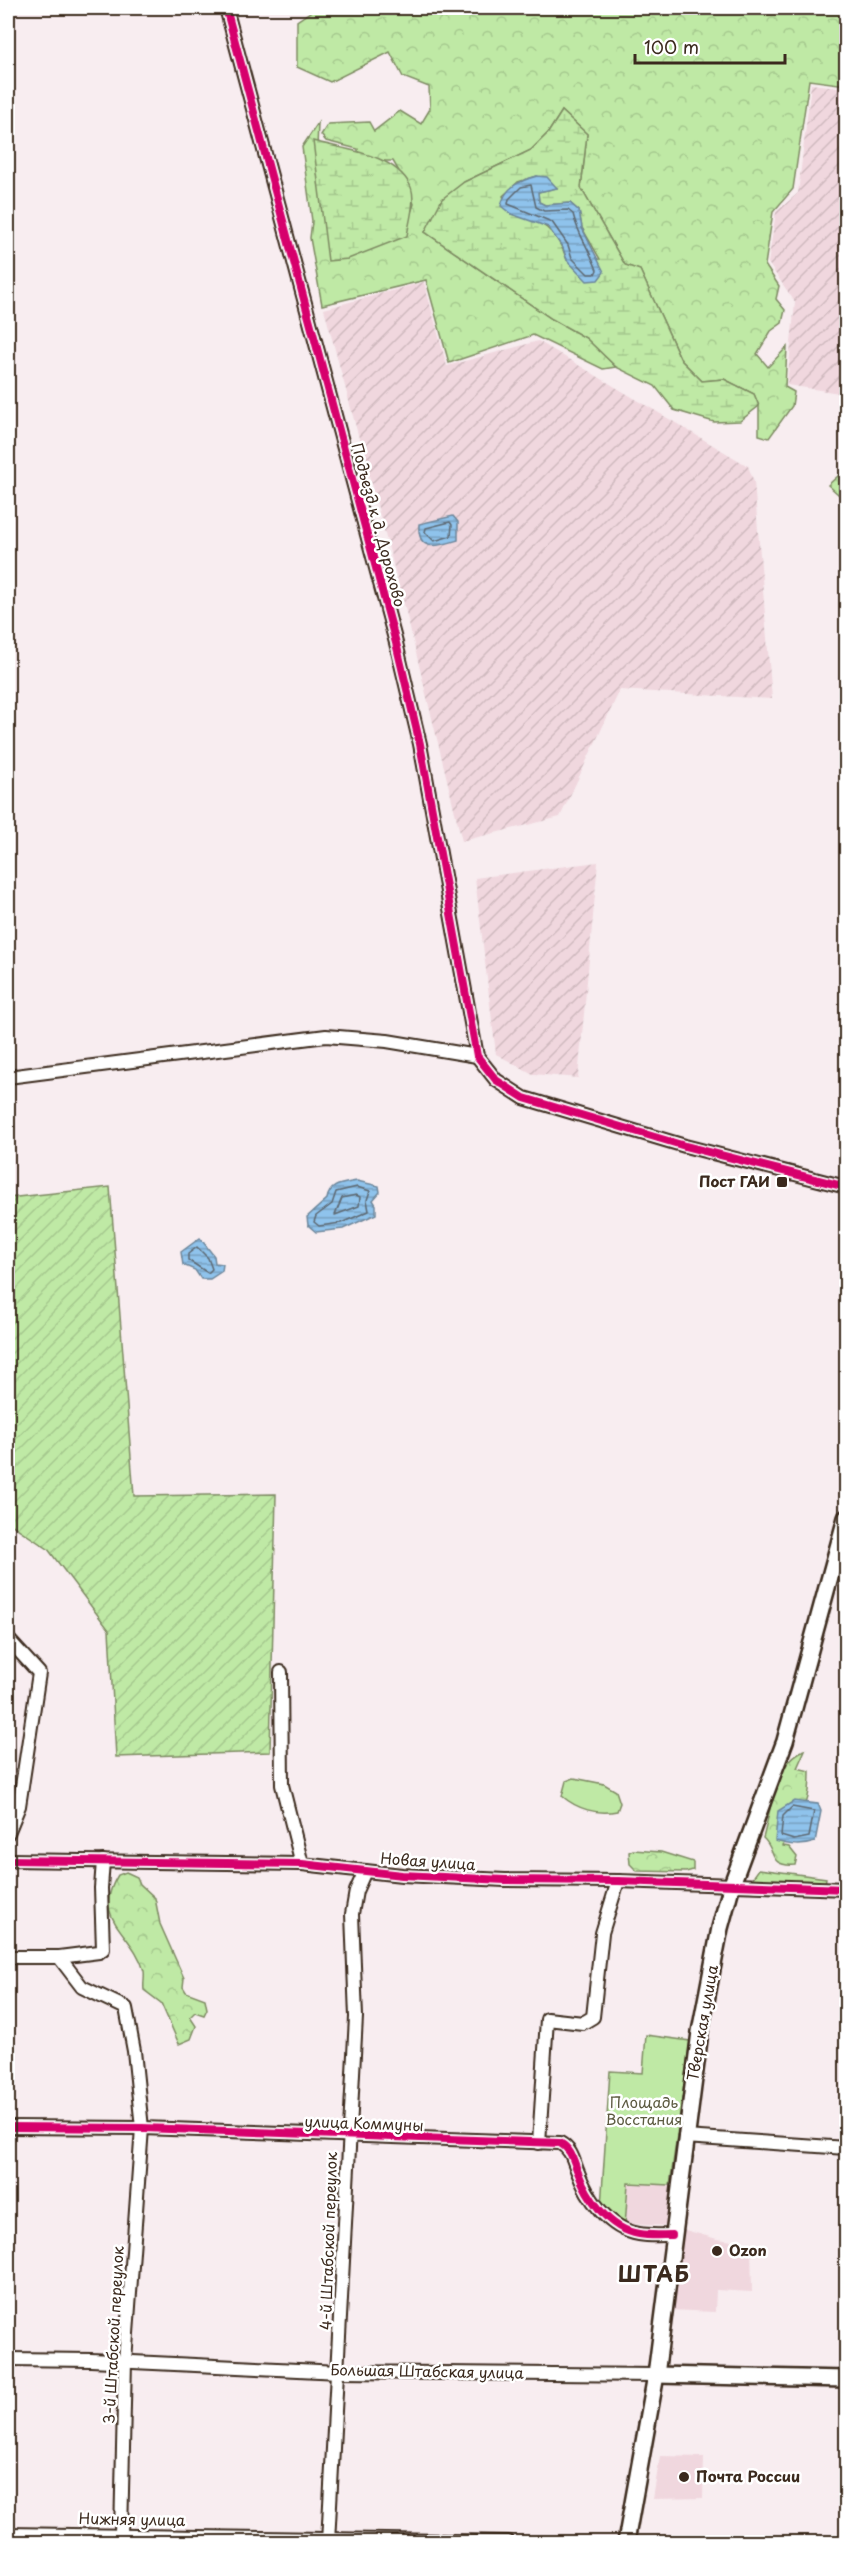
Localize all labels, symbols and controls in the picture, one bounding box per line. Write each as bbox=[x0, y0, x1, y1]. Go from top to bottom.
scale bar bbox=[635, 27, 785, 65]
text: 100 m bbox=[644, 33, 699, 60]
street label: Подъезд к д. Дорохово bbox=[346, 440, 412, 609]
place label: Пост ГАИ bbox=[699, 1169, 770, 1192]
marker: Пост ГАИ bbox=[775, 1175, 789, 1189]
street label: Новая улица bbox=[380, 1846, 477, 1875]
street label: Тверская улица bbox=[680, 1962, 723, 2083]
park label: Площадь Восстания bbox=[606, 2090, 682, 2130]
street label: улица Коммуны bbox=[304, 2109, 424, 2136]
street label: 4-й Штабской переулок bbox=[313, 2151, 342, 2330]
place label: Ozon bbox=[729, 2238, 767, 2261]
marker: Ozon bbox=[710, 2244, 724, 2258]
street label: 3-й Штабской переулок bbox=[96, 2245, 129, 2424]
district label: ШТАБ bbox=[617, 2257, 691, 2289]
street label: Большая Штабская улица bbox=[330, 2357, 525, 2384]
place label: Почта России bbox=[696, 2464, 800, 2487]
marker: Почта России bbox=[677, 2470, 691, 2484]
street label: Нижняя улица bbox=[78, 2506, 186, 2531]

